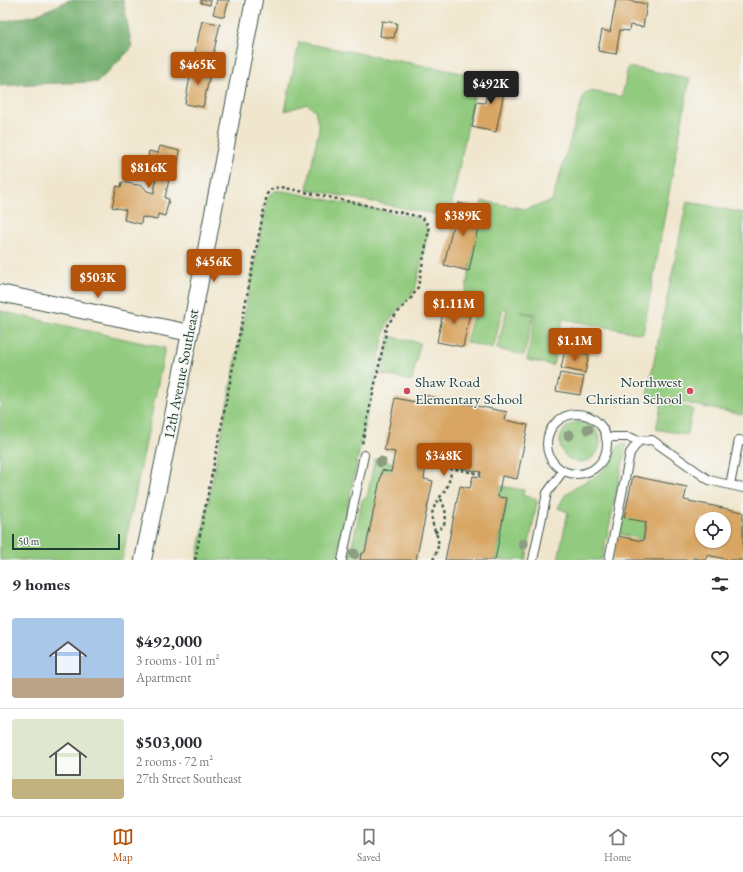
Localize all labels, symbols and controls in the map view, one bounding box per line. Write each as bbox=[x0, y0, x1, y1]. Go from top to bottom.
pin: $465K bbox=[170, 52, 226, 86]
text: $465K bbox=[180, 56, 216, 73]
pin: $492K bbox=[463, 71, 519, 105]
text: $492K bbox=[473, 75, 509, 92]
pin: $816K bbox=[121, 155, 177, 189]
text: $816K bbox=[131, 159, 167, 176]
pin: $389K bbox=[435, 203, 491, 237]
text: $389K bbox=[445, 207, 481, 224]
pin: $456K bbox=[186, 249, 242, 283]
text: $456K bbox=[196, 253, 232, 270]
pin: $503K bbox=[70, 265, 126, 299]
text: $503K bbox=[80, 269, 116, 286]
pin: $1.11M bbox=[421, 291, 487, 325]
text: $1.11M bbox=[433, 295, 475, 312]
street label: 12th Avenue Southeast bbox=[159, 307, 202, 441]
pin: $1.1M bbox=[547, 328, 603, 362]
text: $1.1M bbox=[558, 332, 592, 349]
place label: Shaw Road Elementary School bbox=[415, 372, 523, 408]
place label: Northwest Christian School bbox=[586, 372, 682, 408]
marker: Shaw Road Elementary School bbox=[402, 386, 412, 396]
marker: Northwest Christian School bbox=[685, 386, 695, 396]
pin: $348K bbox=[416, 443, 472, 477]
text: $348K bbox=[426, 447, 462, 464]
map controls bbox=[695, 512, 731, 548]
button: locate bbox=[695, 512, 731, 548]
scale bar bbox=[12, 532, 120, 551]
text: 50 m bbox=[18, 534, 39, 548]
text: 9 homes bbox=[12, 573, 70, 595]
icon: filters bbox=[709, 573, 731, 595]
text: $492,000 bbox=[136, 630, 202, 652]
icon: home bbox=[44, 634, 92, 682]
icon: heart bbox=[709, 647, 731, 669]
text: 3 rooms · 101 m² bbox=[136, 652, 220, 669]
text: Apartment bbox=[136, 669, 191, 686]
text: $503,000 bbox=[136, 731, 202, 753]
icon: home bbox=[44, 735, 92, 783]
icon: heart bbox=[709, 748, 731, 770]
text: 2 rooms · 72 m² bbox=[136, 753, 213, 770]
text: 27th Street Southeast bbox=[136, 770, 242, 787]
tab: Map bbox=[112, 826, 134, 864]
tab: Saved bbox=[357, 826, 381, 864]
tab: Home bbox=[604, 826, 631, 864]

